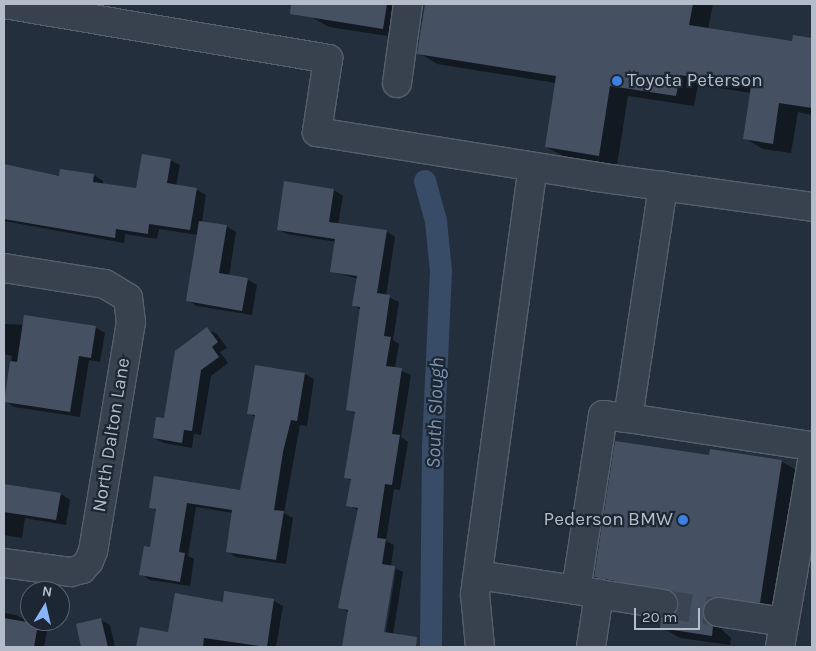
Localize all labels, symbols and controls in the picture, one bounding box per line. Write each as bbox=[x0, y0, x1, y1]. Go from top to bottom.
place label: Toyota Peterson bbox=[627, 70, 763, 92]
marker: Toyota Peterson bbox=[611, 75, 623, 87]
street label: North Dalton Lane bbox=[89, 356, 135, 514]
water label: South Slough bbox=[421, 357, 449, 469]
place label: Pederson BMW bbox=[544, 509, 673, 531]
marker: Pederson BMW bbox=[677, 514, 689, 526]
north arrow bbox=[20, 581, 70, 631]
text: N bbox=[41, 582, 54, 601]
scale bar bbox=[636, 598, 702, 630]
text: 20 m bbox=[642, 608, 677, 626]

